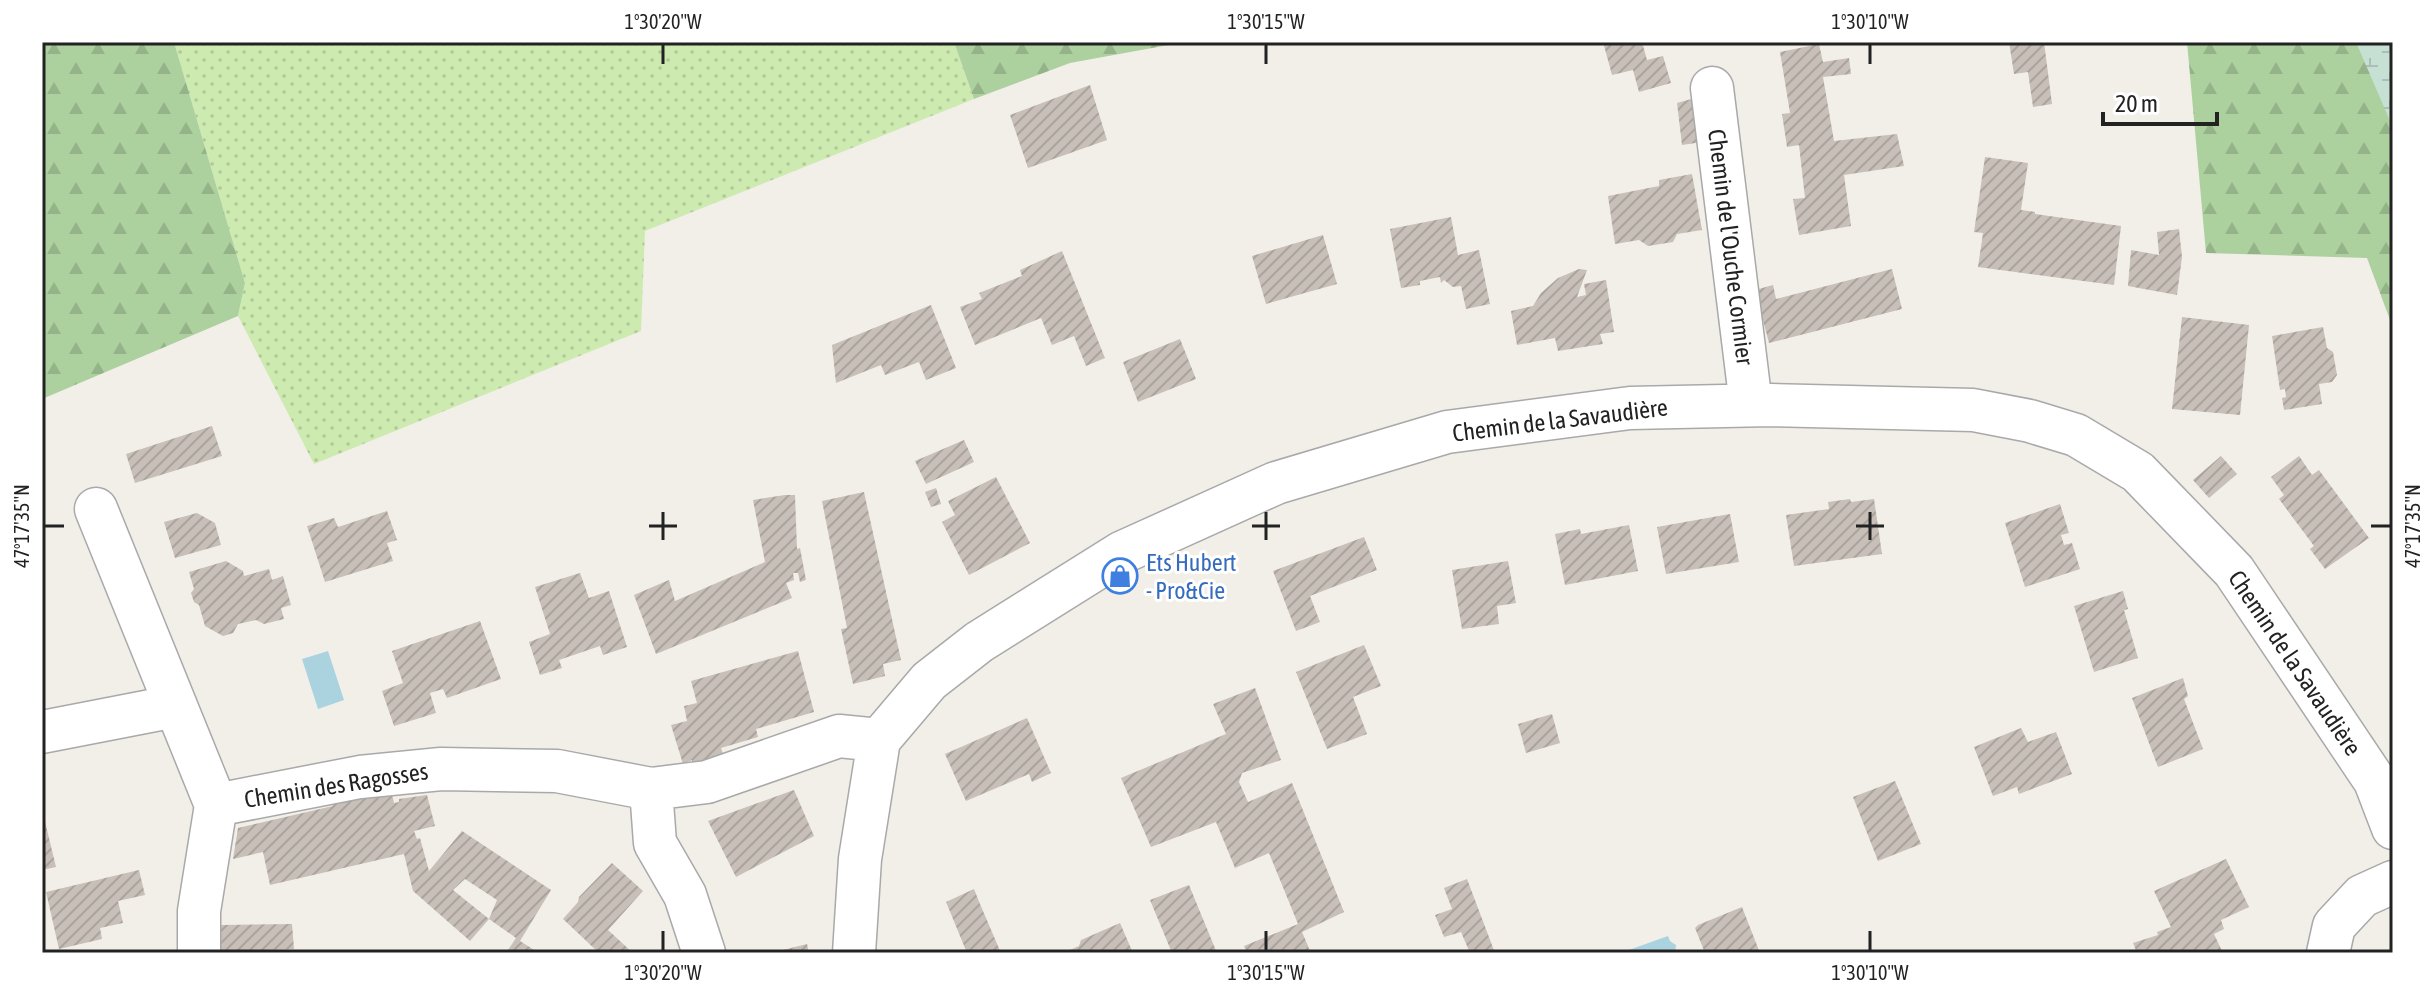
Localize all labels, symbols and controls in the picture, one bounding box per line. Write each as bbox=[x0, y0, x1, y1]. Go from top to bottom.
text: 1°30'20"W bbox=[625, 10, 702, 33]
text: 1°30'15"W bbox=[1228, 10, 1305, 33]
text: 1°30'10"W bbox=[1832, 10, 1909, 33]
scale bar bbox=[2103, 76, 2217, 126]
text: 20 m bbox=[2115, 90, 2158, 117]
street label: Chemin de l'Ouche Cormier bbox=[1703, 128, 1759, 367]
street label: Chemin de la Savaudière bbox=[1451, 393, 1669, 447]
text: 47°17'35"N bbox=[10, 484, 33, 568]
text: 47°17'35"N bbox=[2401, 484, 2424, 568]
place label: Ets Hubert - Pro&Cie bbox=[1146, 549, 1237, 604]
shop icon: Ets Hubert - Pro&Cie bbox=[1101, 557, 1139, 595]
street label: Chemin de la Savaudière bbox=[2223, 566, 2367, 760]
street label: Chemin des Ragosses bbox=[242, 757, 430, 813]
text: 1°30'20"W bbox=[625, 961, 702, 984]
text: 1°30'15"W bbox=[1228, 961, 1305, 984]
text: 1°30'10"W bbox=[1832, 961, 1909, 984]

